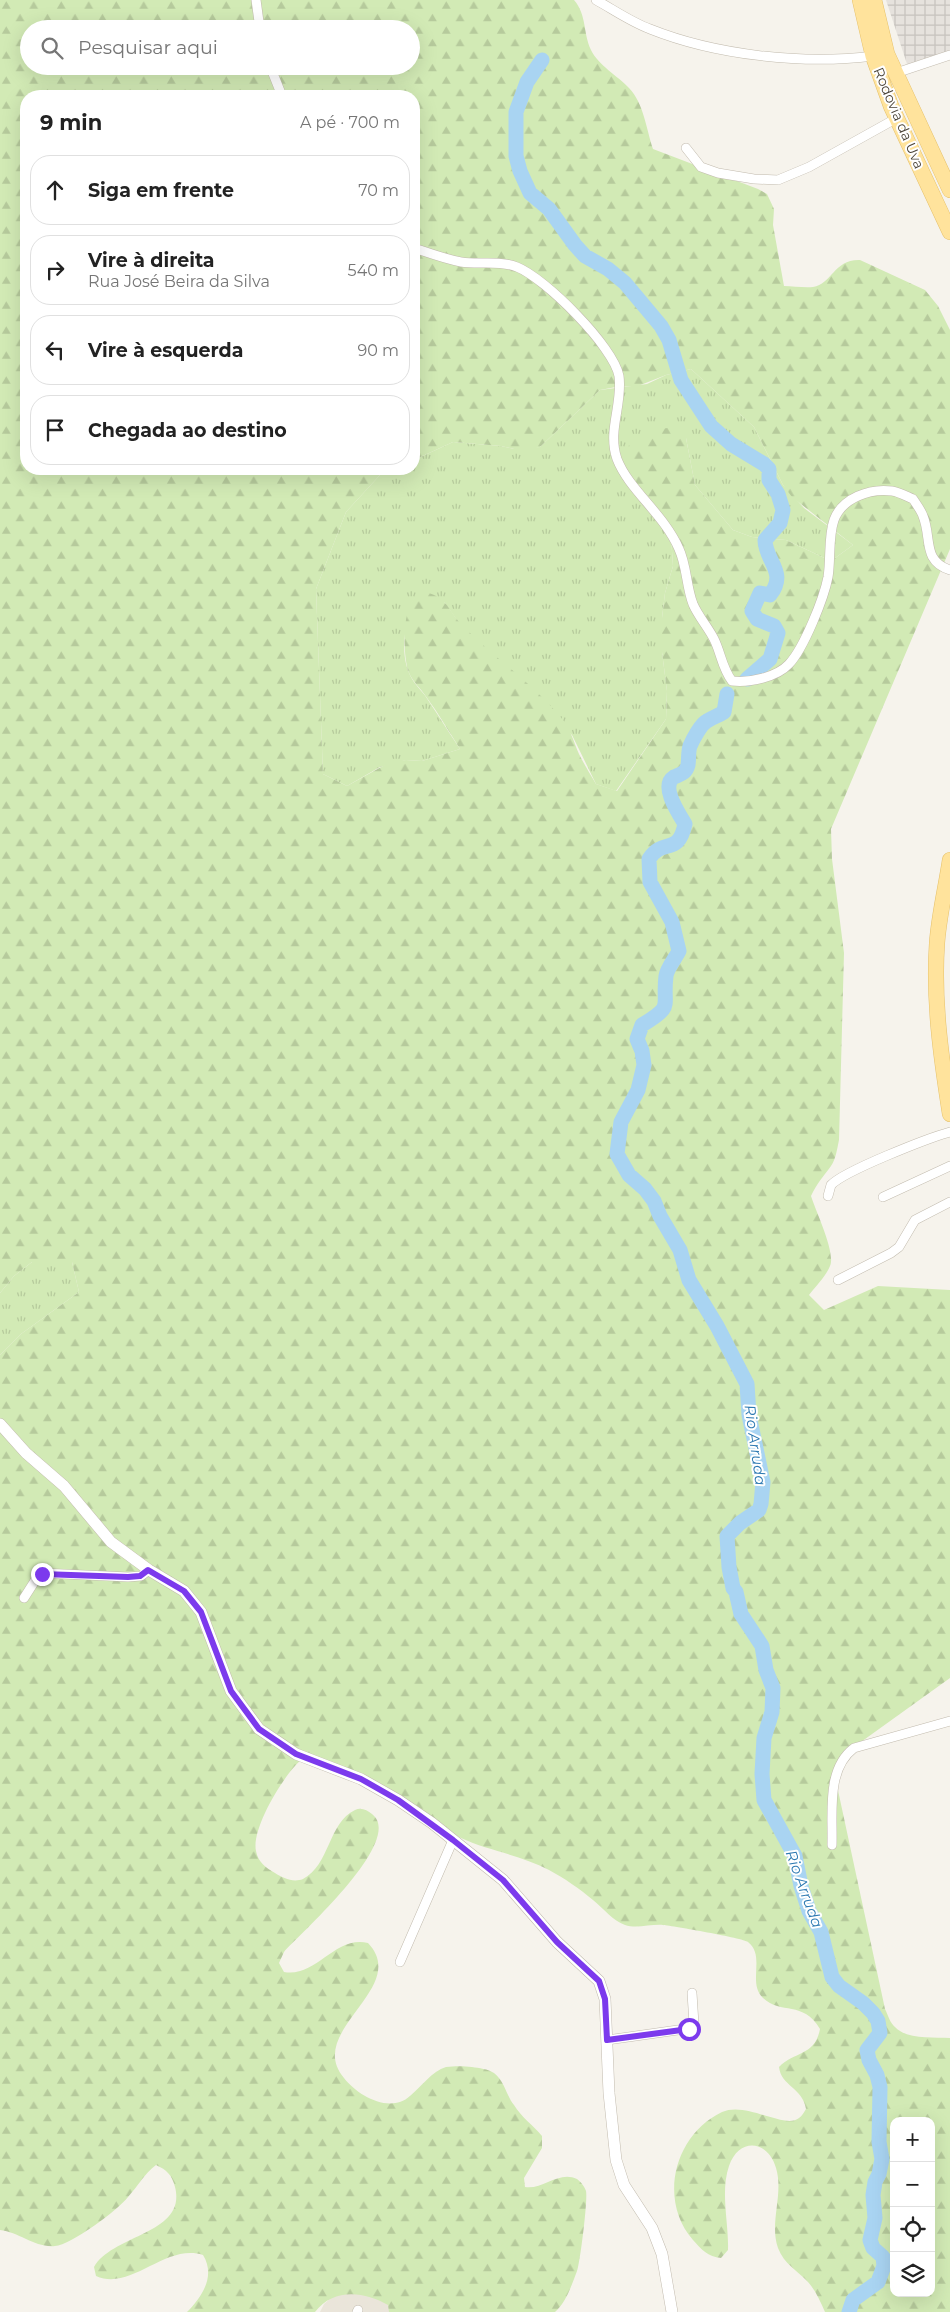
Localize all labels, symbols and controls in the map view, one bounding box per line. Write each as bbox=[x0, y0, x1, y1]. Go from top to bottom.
search box bbox=[20, 20, 420, 75]
icon: search bbox=[38, 34, 66, 62]
text: Pesquisar aqui bbox=[78, 36, 218, 59]
street label: Rodovia da Uva bbox=[870, 65, 928, 171]
text: 9 min bbox=[40, 110, 102, 135]
text: A pé · 700 m bbox=[300, 113, 400, 132]
icon: ahead bbox=[41, 176, 69, 204]
text: Siga em frente bbox=[88, 179, 234, 202]
text: 70 m bbox=[358, 181, 399, 200]
text: Vire à direita bbox=[88, 249, 215, 272]
icon: right bbox=[41, 256, 69, 284]
text: 540 m bbox=[348, 261, 399, 280]
text: Rua José Beira da Silva bbox=[88, 272, 270, 291]
icon: left bbox=[41, 336, 69, 364]
text: Vire à esquerda bbox=[88, 339, 243, 362]
text: 90 m bbox=[357, 341, 399, 360]
icon: arrive bbox=[41, 416, 69, 444]
text: Chegada ao destino bbox=[88, 419, 287, 442]
water label: Rio Arruda bbox=[740, 1403, 771, 1487]
route end bbox=[31, 1563, 54, 1586]
water label: Rio Arruda bbox=[782, 1847, 827, 1930]
route start bbox=[678, 2018, 701, 2041]
map controls bbox=[890, 2117, 935, 2297]
button: + bbox=[890, 2117, 935, 2162]
button: − bbox=[890, 2162, 935, 2207]
button: locate bbox=[890, 2207, 935, 2252]
button: layers bbox=[890, 2252, 935, 2297]

